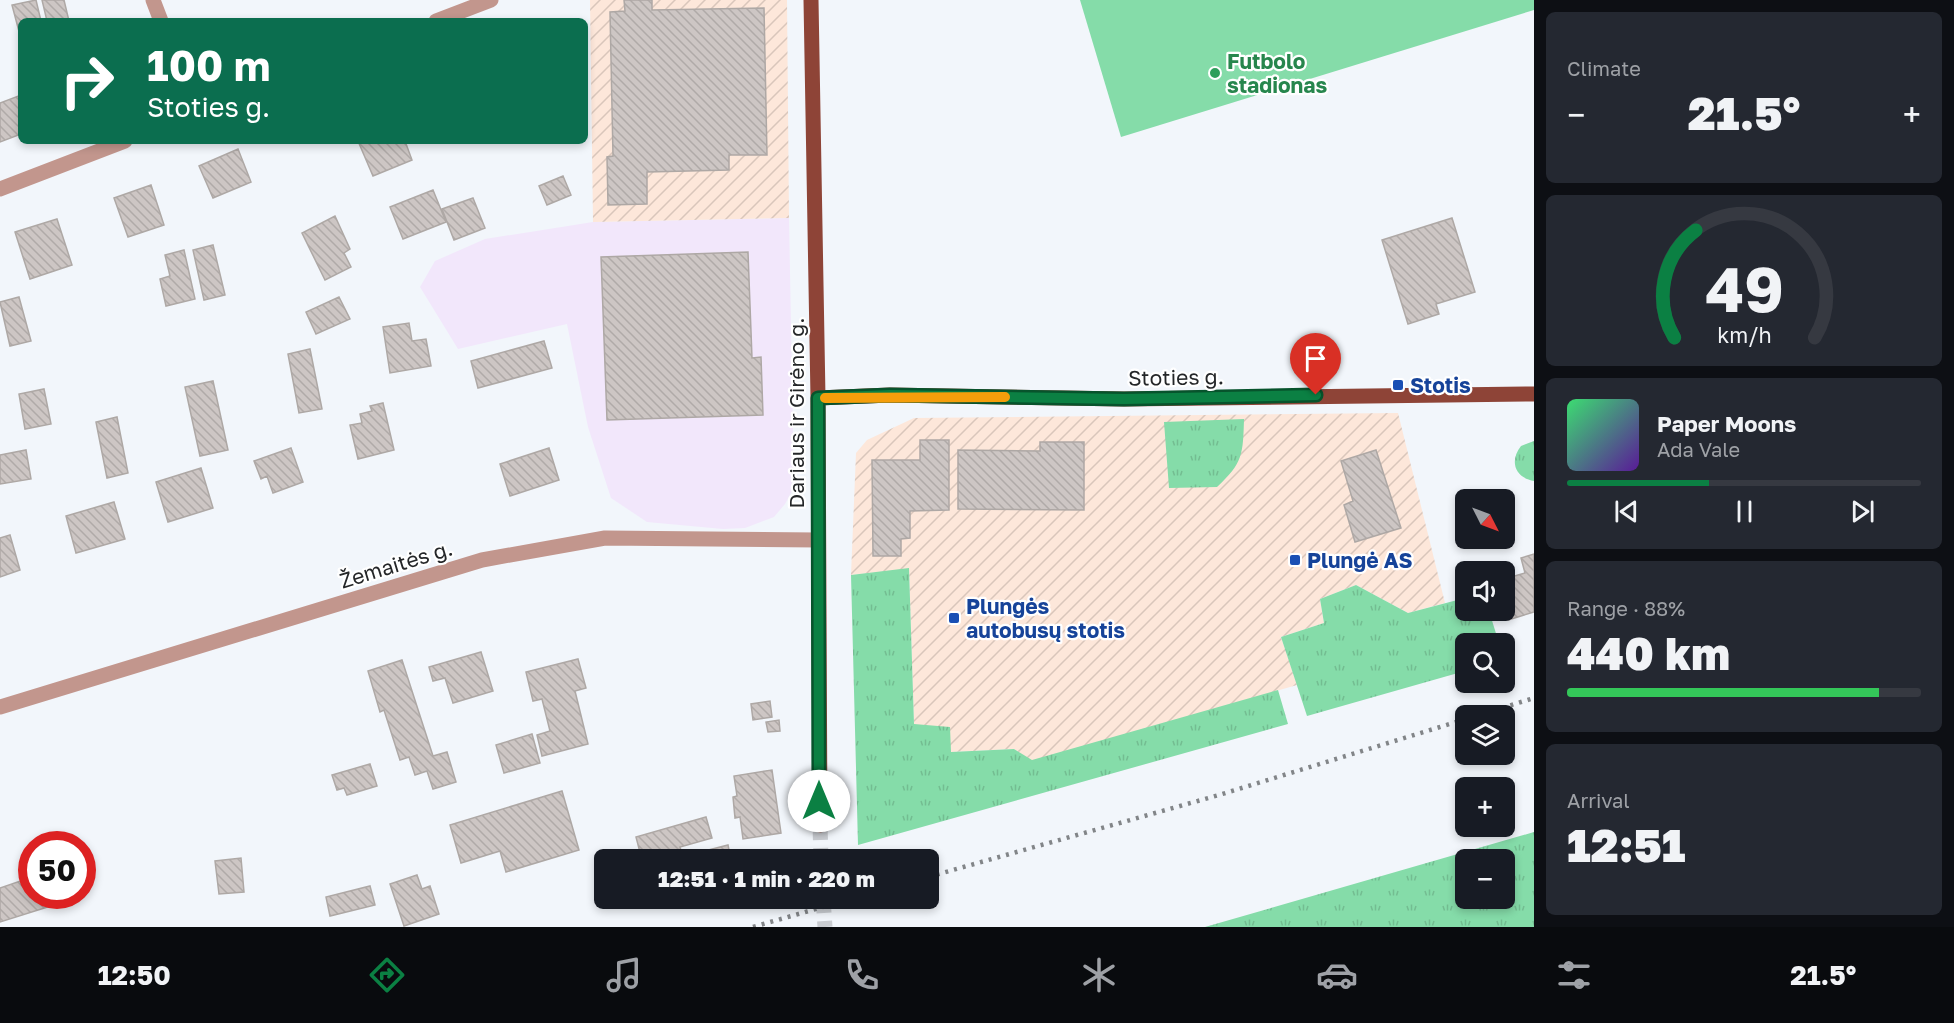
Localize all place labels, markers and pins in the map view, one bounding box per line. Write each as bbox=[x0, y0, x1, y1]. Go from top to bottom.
place label: Futbolo stadionas bbox=[1227, 48, 1327, 98]
marker: Futbolo stadionas bbox=[1208, 66, 1222, 80]
pin bbox=[1290, 333, 1341, 395]
place label: Stotis bbox=[1410, 372, 1471, 398]
marker: Stotis bbox=[1391, 378, 1405, 392]
place label: Plungė AS bbox=[1307, 547, 1413, 573]
marker: Plungė AS bbox=[1288, 553, 1302, 567]
place label: Plungės autobusų stotis bbox=[966, 593, 1125, 643]
marker: Plungės autobusų stotis bbox=[947, 611, 961, 625]

